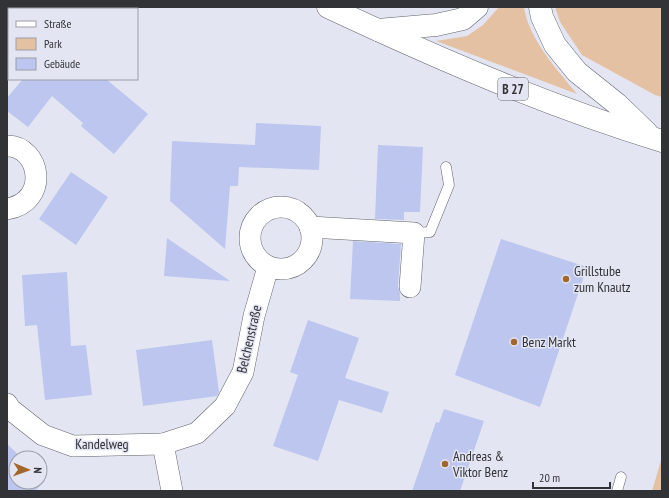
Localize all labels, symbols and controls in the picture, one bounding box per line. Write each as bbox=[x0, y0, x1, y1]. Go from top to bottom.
legend bbox=[8, 8, 138, 80]
text: Straße bbox=[44, 16, 71, 31]
text: Park bbox=[44, 36, 62, 51]
text: Gebäude bbox=[44, 56, 80, 71]
road number: B 27 bbox=[498, 78, 528, 100]
place label: Grillstube zum Knautz bbox=[574, 262, 631, 296]
marker: Grillstube zum Knautz bbox=[561, 274, 571, 284]
street label: Belchenstraße bbox=[232, 303, 266, 375]
place label: Benz Markt bbox=[522, 333, 576, 351]
marker: Benz Markt bbox=[509, 337, 519, 347]
street label: Kandelweg bbox=[75, 435, 129, 453]
place label: Andreas & Viktor Benz bbox=[452, 447, 508, 481]
north arrow bbox=[8, 450, 48, 490]
marker: Andreas & Viktor Benz bbox=[440, 459, 450, 469]
scale bar bbox=[533, 464, 610, 490]
text: N bbox=[31, 467, 45, 474]
text: 20 m bbox=[539, 470, 560, 485]

